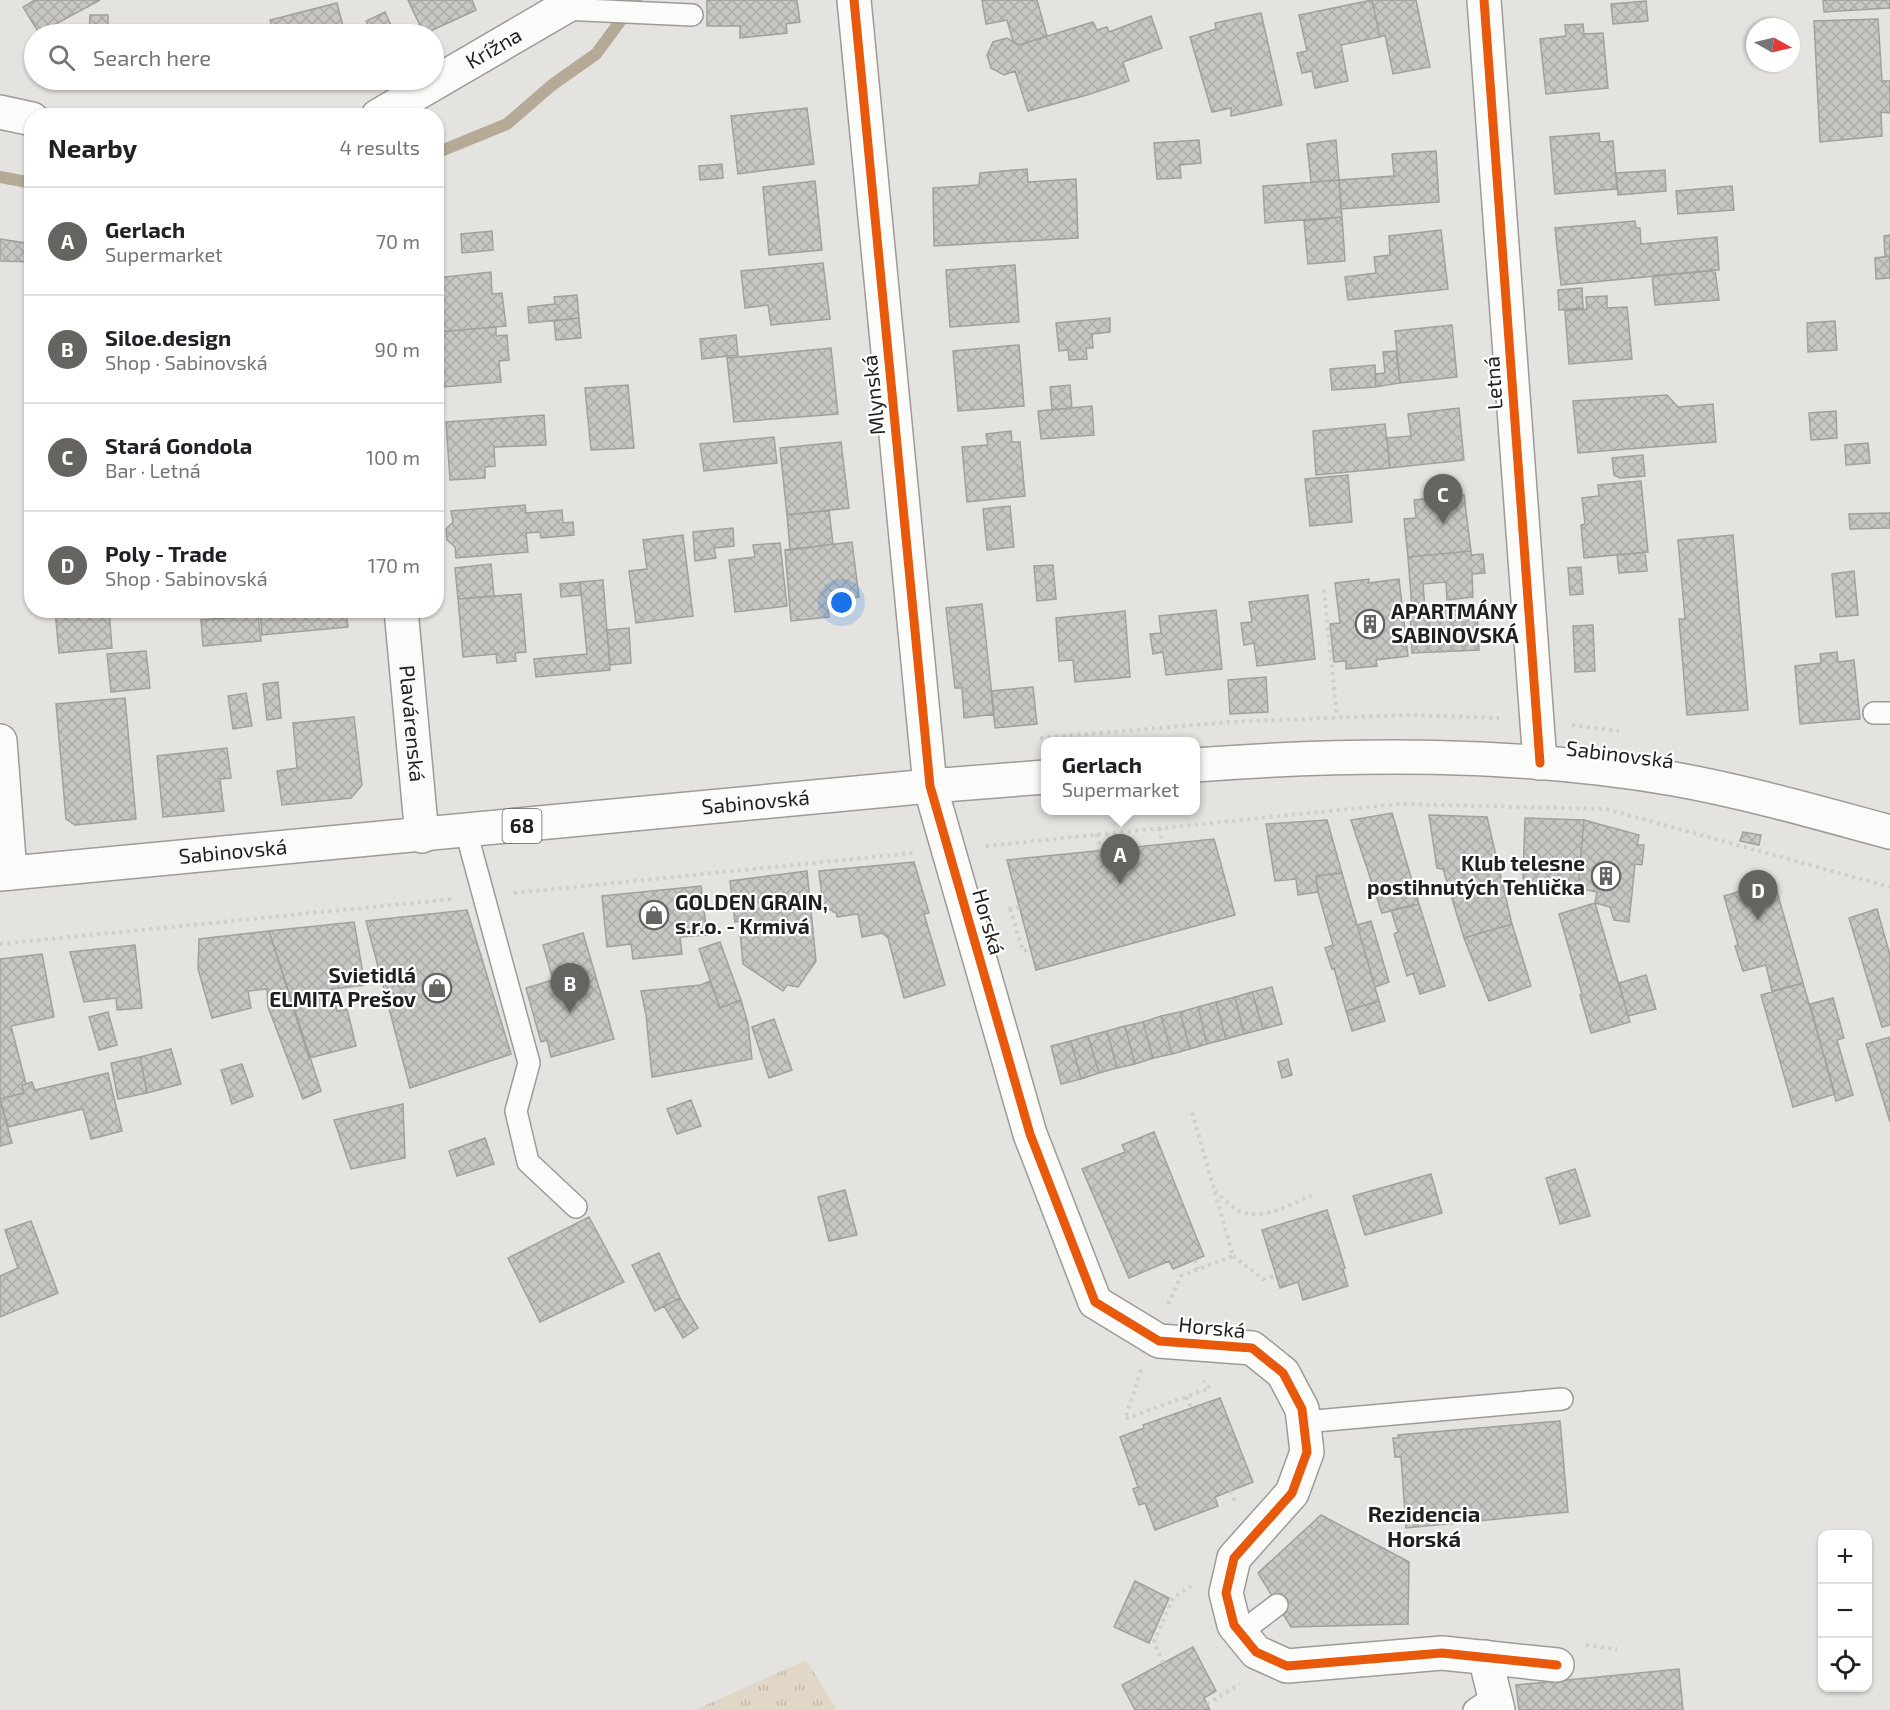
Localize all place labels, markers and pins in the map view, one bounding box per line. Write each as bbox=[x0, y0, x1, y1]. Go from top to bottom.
pin: C bbox=[1424, 474, 1462, 524]
place label: APARTMÁNY SABINOVSKÁ bbox=[1391, 598, 1519, 647]
building icon: APARTMÁNY SABINOVSKÁ bbox=[1354, 608, 1386, 640]
pin: A bbox=[1100, 834, 1140, 884]
place label: Klub telesne postihnutých Tehlička bbox=[1367, 850, 1585, 900]
building icon: Klub telesne postihnutých Tehlička bbox=[1590, 860, 1622, 892]
pin: D bbox=[1738, 870, 1778, 920]
place label: GOLDEN GRAIN, s.r.o. - Krmivá bbox=[675, 889, 828, 938]
shop icon: GOLDEN GRAIN, s.r.o. - Krmivá bbox=[638, 899, 670, 931]
place label: Svietidlá ELMITA Prešov bbox=[269, 962, 416, 1011]
pin: B bbox=[550, 964, 590, 1013]
shop icon: Svietidlá ELMITA Prešov bbox=[421, 972, 453, 1004]

